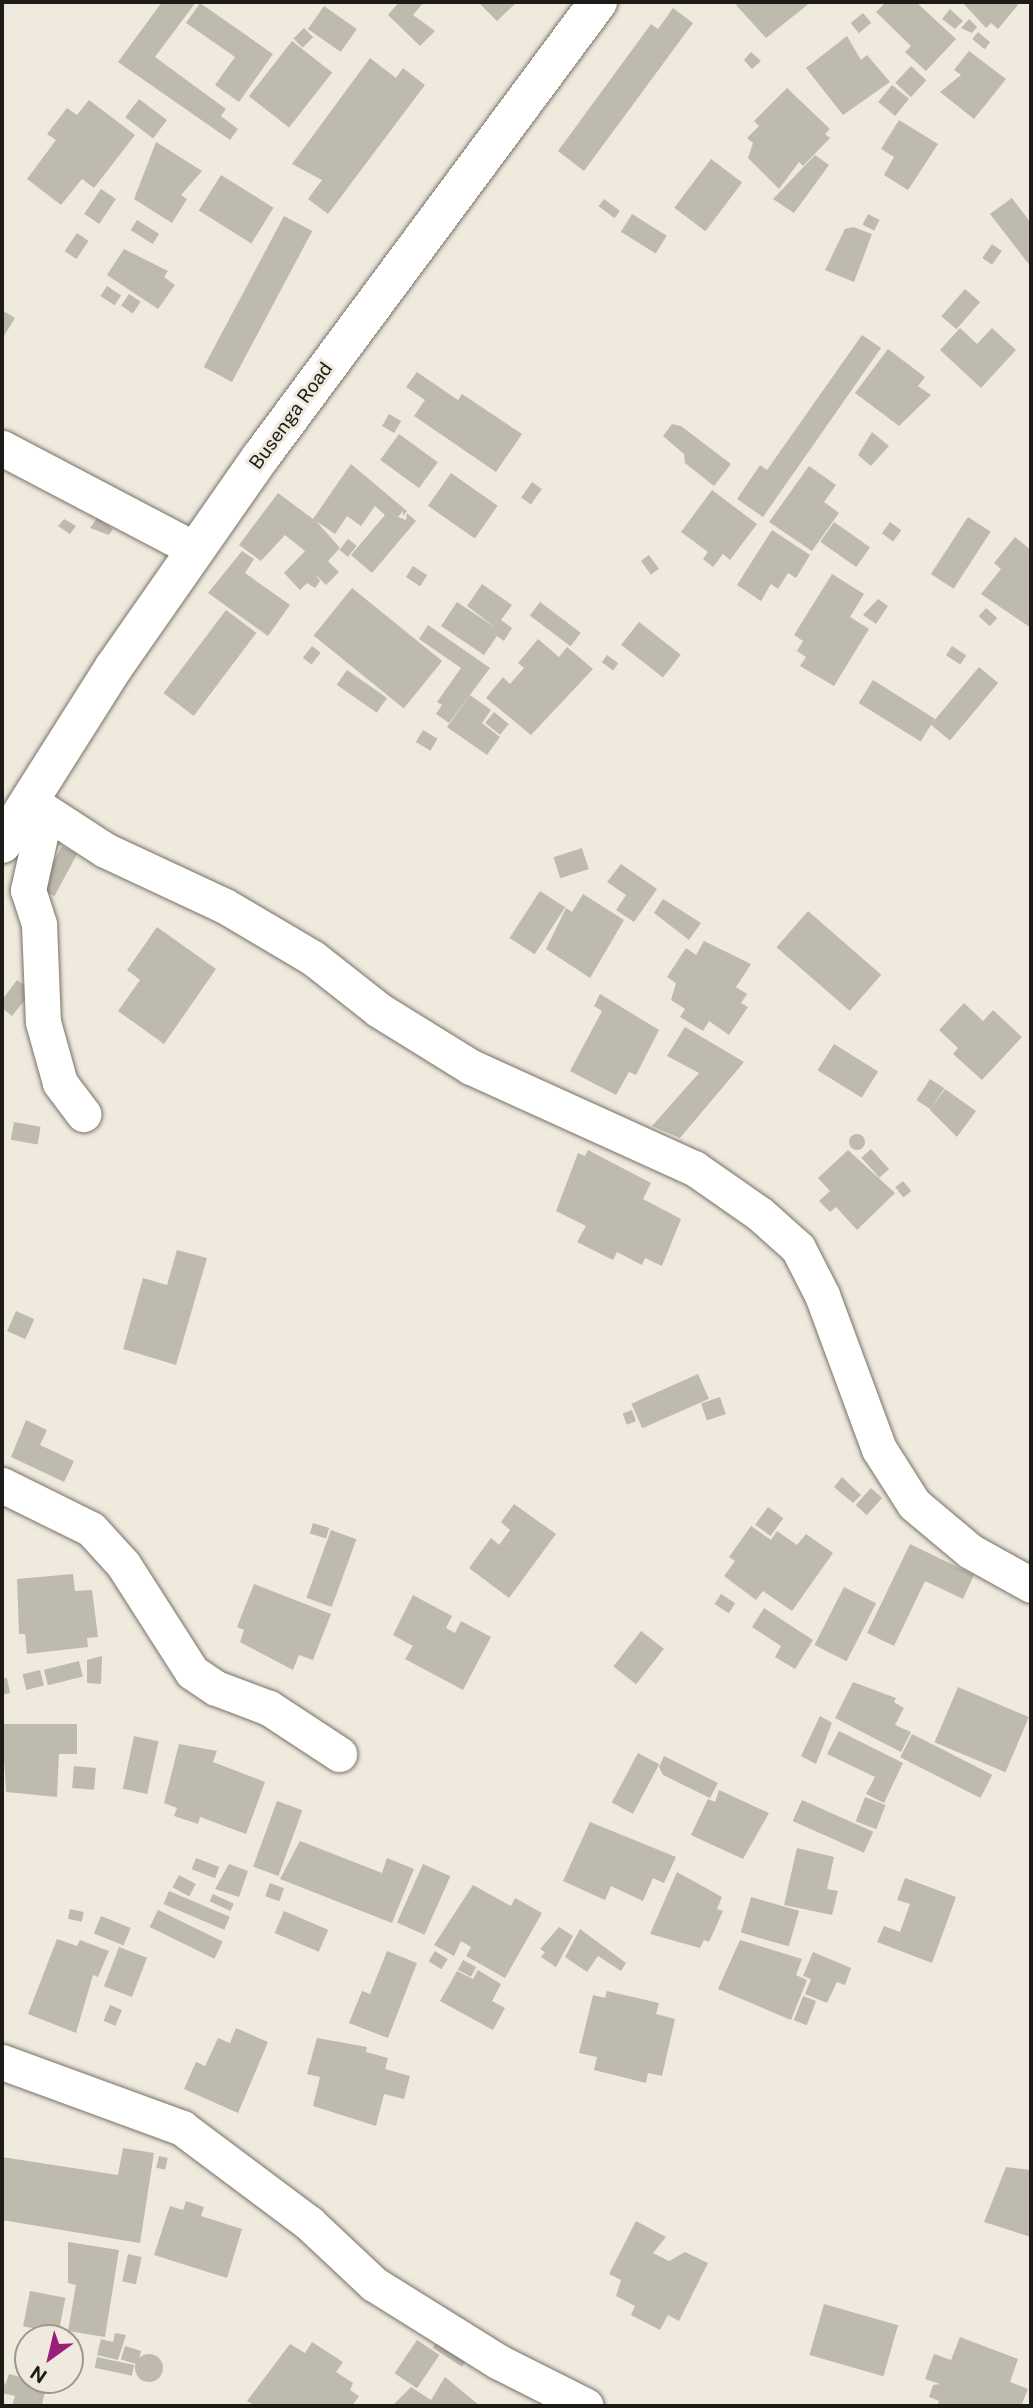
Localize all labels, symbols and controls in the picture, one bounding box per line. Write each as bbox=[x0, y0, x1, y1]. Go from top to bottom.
street label: Busenga Road bbox=[245, 358, 337, 474]
north arrow bbox=[14, 2324, 84, 2394]
text: N bbox=[26, 2361, 51, 2388]

